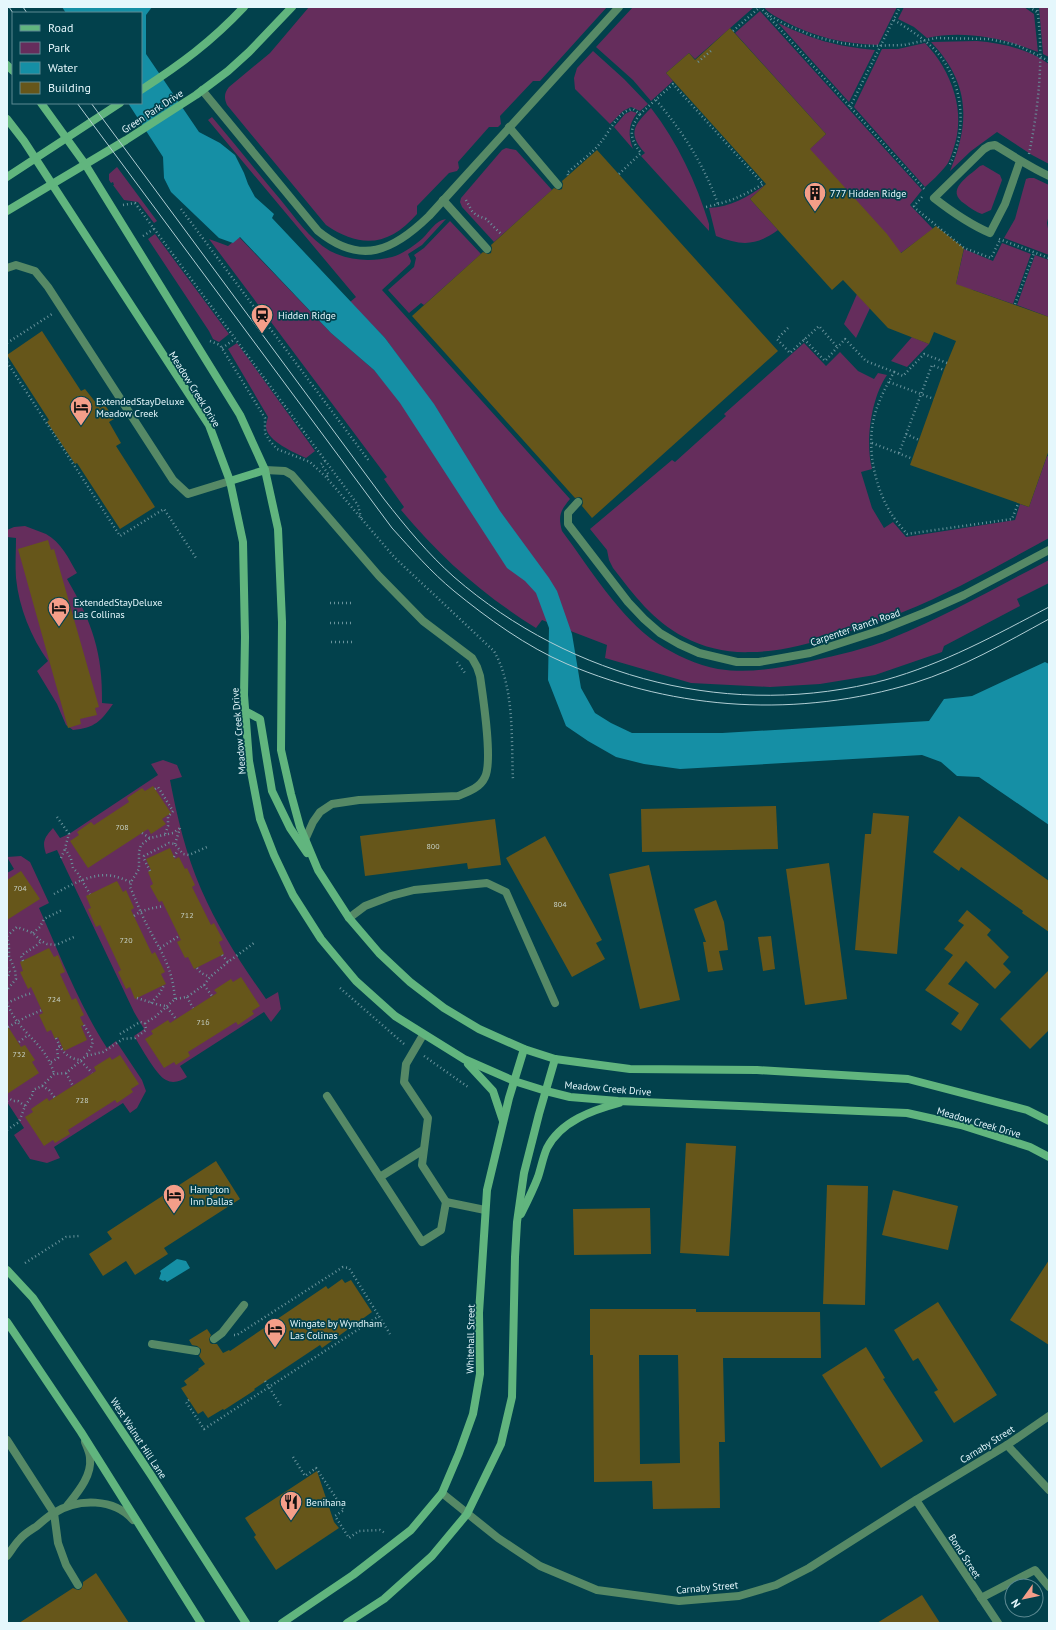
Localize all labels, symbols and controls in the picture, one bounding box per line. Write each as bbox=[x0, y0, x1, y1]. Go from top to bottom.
legend bbox=[12, 12, 142, 104]
text: Road bbox=[48, 20, 73, 35]
text: Park bbox=[48, 40, 70, 55]
text: Water bbox=[48, 60, 78, 75]
text: Building bbox=[48, 80, 91, 95]
street label: Green Park Drive bbox=[119, 87, 186, 136]
building icon: 777 Hidden Ridge bbox=[802, 180, 828, 213]
place label: 777 Hidden Ridge bbox=[830, 187, 906, 200]
station icon: Hidden Ridge bbox=[249, 302, 275, 335]
place label: Hidden Ridge bbox=[278, 309, 336, 322]
street label: Meadow Creek Drive bbox=[166, 349, 223, 430]
hotel icon: ExtendedStayDeluxe Meadow Creek bbox=[68, 394, 94, 427]
place label: ExtendedStayDeluxe Meadow Creek bbox=[96, 395, 184, 420]
hotel icon: ExtendedStayDeluxe Las Collinas bbox=[46, 595, 72, 628]
place label: ExtendedStayDeluxe Las Collinas bbox=[74, 596, 162, 621]
street label: Carpenter Ranch Road bbox=[808, 606, 902, 649]
street label: Meadow Creek Drive bbox=[228, 687, 249, 775]
house number: 708 bbox=[115, 822, 129, 832]
house number: 800 bbox=[426, 841, 440, 851]
house number: 704 bbox=[13, 883, 27, 893]
house number: 804 bbox=[553, 899, 567, 909]
house number: 712 bbox=[180, 910, 194, 920]
house number: 720 bbox=[119, 935, 133, 945]
house number: 724 bbox=[47, 994, 61, 1004]
house number: 716 bbox=[196, 1017, 210, 1027]
house number: 732 bbox=[12, 1049, 26, 1059]
street label: Meadow Creek Drive bbox=[564, 1078, 652, 1099]
house number: 728 bbox=[75, 1095, 89, 1105]
street label: Meadow Creek Drive bbox=[935, 1104, 1022, 1141]
hotel icon: Hampton Inn Dallas bbox=[161, 1182, 187, 1215]
place label: Hampton Inn Dallas bbox=[190, 1183, 233, 1208]
street label: Whitehall Street bbox=[463, 1304, 478, 1374]
hotel icon: Wingate by Wyndham Las Colinas bbox=[262, 1316, 288, 1349]
place label: Wingate by Wyndham Las Colinas bbox=[290, 1317, 382, 1342]
street label: West Walnut Hill Lane bbox=[108, 1395, 170, 1481]
street label: Carnaby Street bbox=[957, 1422, 1018, 1466]
restaurant icon: Benihana bbox=[278, 1489, 304, 1522]
place label: Benihana bbox=[306, 1496, 346, 1509]
street label: Bond Street bbox=[945, 1532, 984, 1581]
street label: Carnaby Street bbox=[676, 1578, 739, 1597]
north arrow bbox=[1004, 1578, 1044, 1618]
text: N bbox=[1008, 1597, 1023, 1610]

